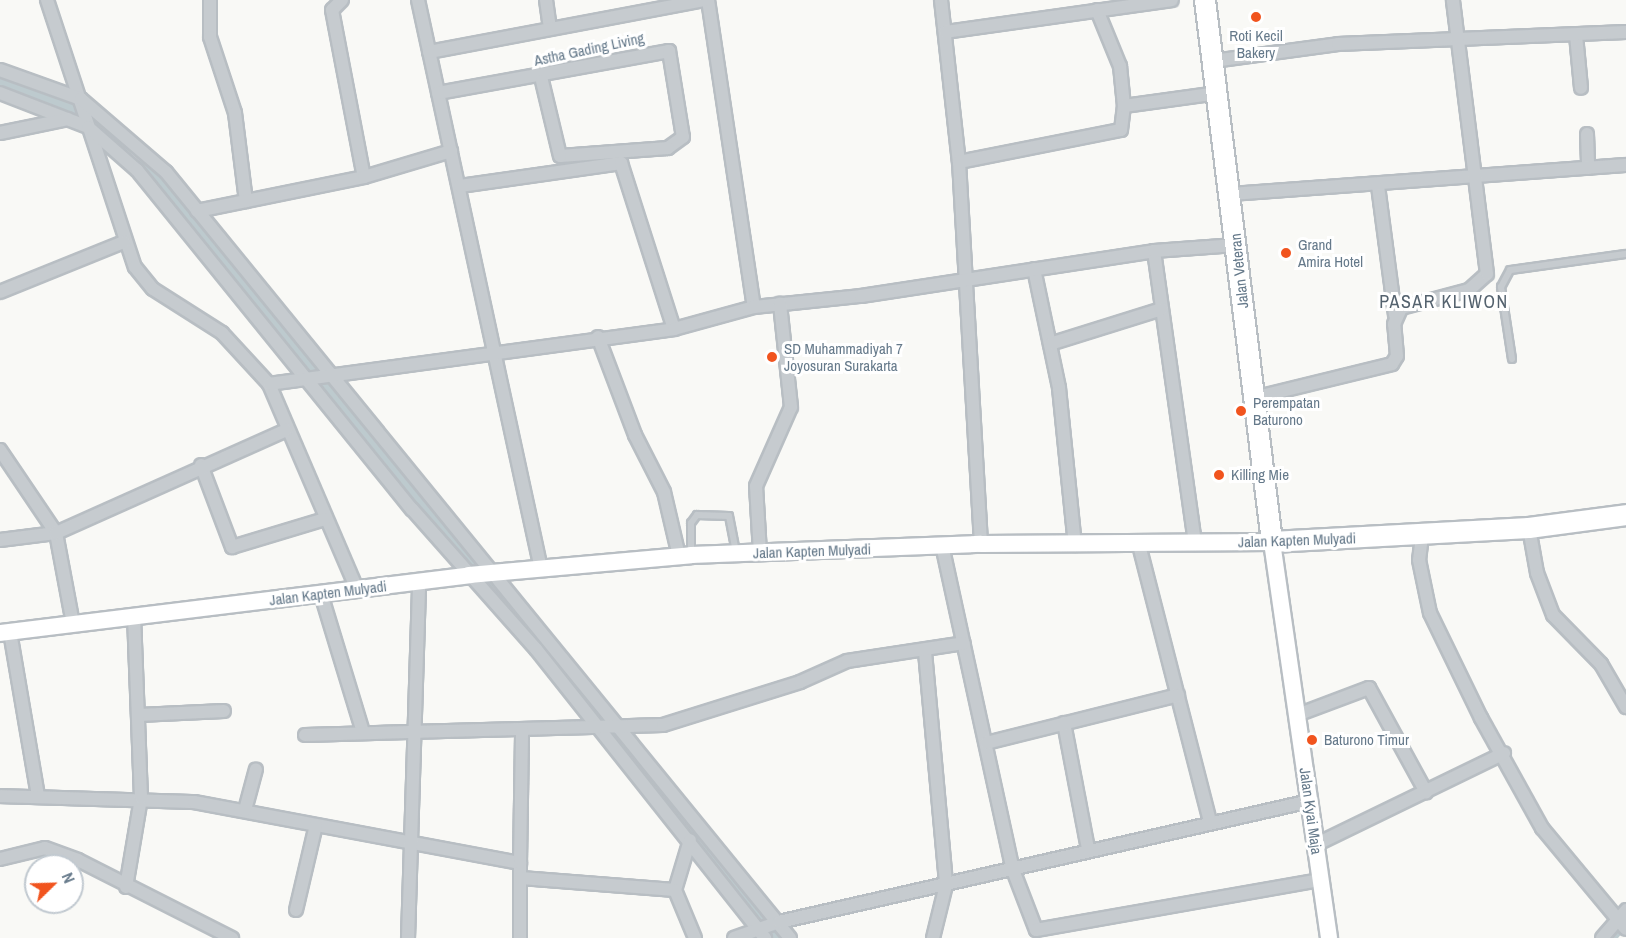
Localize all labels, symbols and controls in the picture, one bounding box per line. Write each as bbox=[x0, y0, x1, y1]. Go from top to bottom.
marker: Roti Kecil Bakery bbox=[1249, 10, 1263, 24]
place label: Roti Kecil Bakery bbox=[1229, 26, 1283, 61]
street label: Astha Gading Living bbox=[532, 29, 646, 69]
street label: Jalan Veteran bbox=[1226, 233, 1252, 309]
place label: Grand Amira Hotel bbox=[1298, 235, 1363, 270]
marker: Grand Amira Hotel bbox=[1279, 246, 1293, 260]
district label: PASAR KLIWON bbox=[1379, 291, 1509, 313]
place label: SD Muhammadiyah 7 Joyosuran Surakarta bbox=[784, 339, 903, 374]
marker: SD Muhammadiyah 7 Joyosuran Surakarta bbox=[765, 350, 779, 364]
place label: Perempatan Baturono bbox=[1253, 393, 1320, 428]
marker: Perempatan Baturono bbox=[1234, 404, 1248, 418]
place label: Killing Mie bbox=[1231, 466, 1289, 484]
marker: Killing Mie bbox=[1212, 468, 1226, 482]
street label: Jalan Kapten Mulyadi bbox=[1238, 529, 1356, 551]
street label: Jalan Kapten Mulyadi bbox=[753, 540, 871, 562]
street label: Jalan Kapten Mulyadi bbox=[268, 577, 388, 609]
place label: Baturono Timur bbox=[1324, 731, 1409, 749]
marker: Baturono Timur bbox=[1305, 733, 1319, 747]
street label: Jalan Kyai Maja bbox=[1296, 766, 1326, 856]
north arrow bbox=[24, 854, 84, 914]
text: N bbox=[57, 869, 81, 886]

